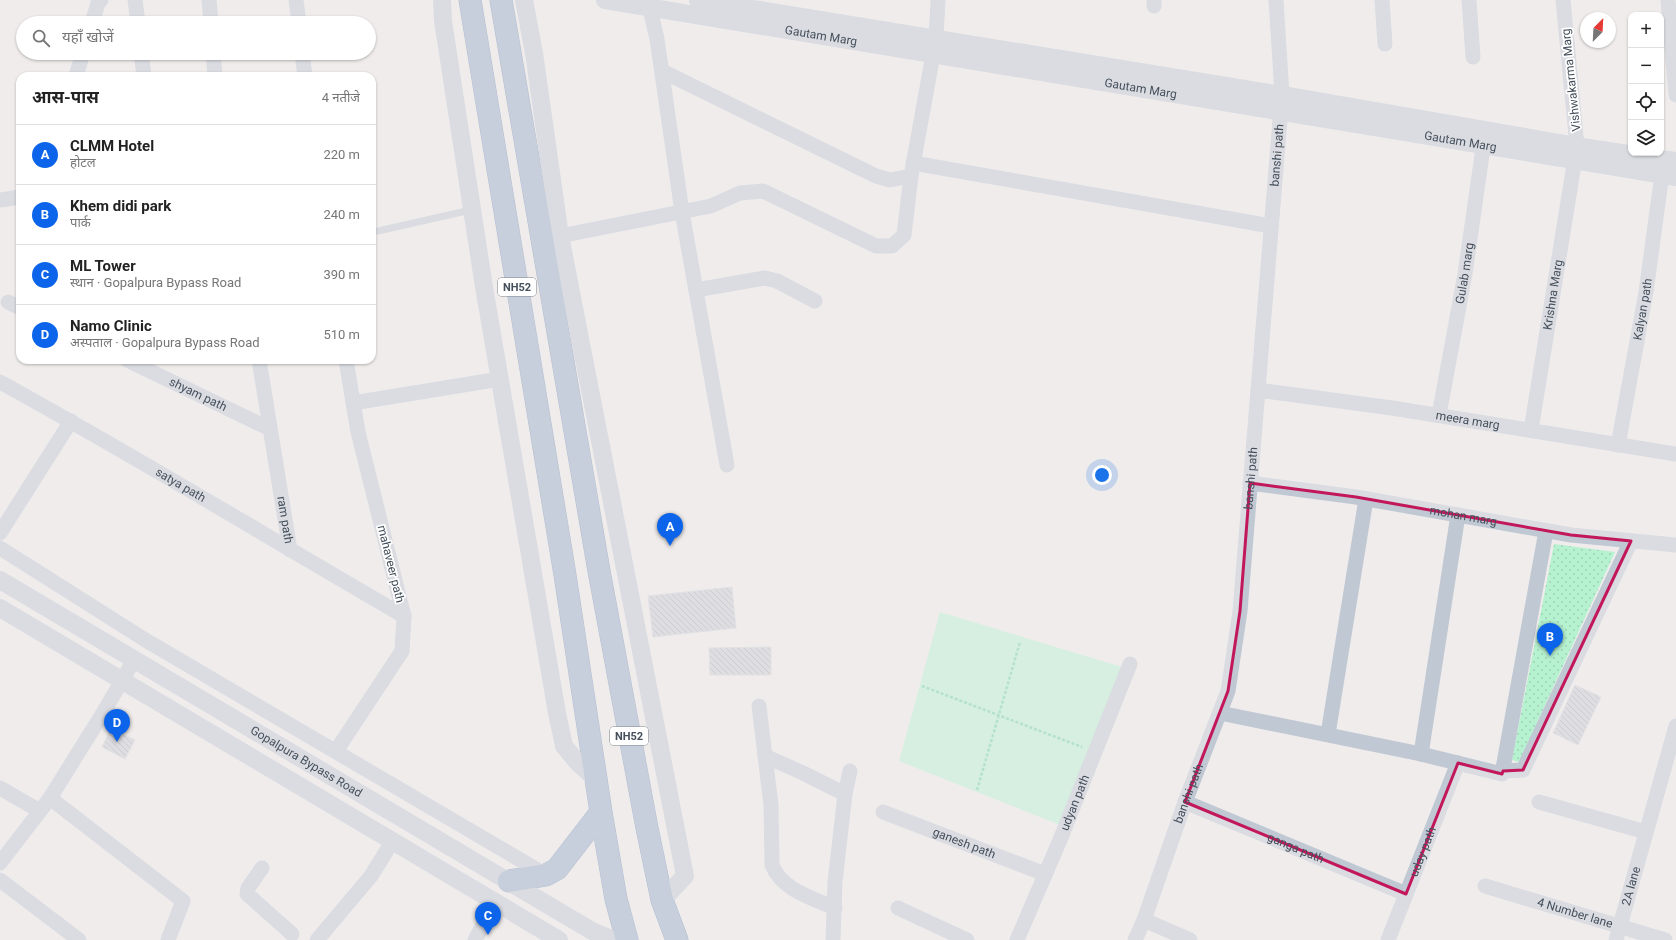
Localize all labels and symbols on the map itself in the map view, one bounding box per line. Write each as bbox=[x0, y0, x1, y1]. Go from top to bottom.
north arrow bbox=[1580, 12, 1616, 48]
street label: Gautam Marg bbox=[784, 23, 858, 49]
street label: Vishwakarma Marg bbox=[1559, 28, 1583, 132]
street label: Gautam Marg bbox=[1104, 76, 1178, 101]
street label: banshi path bbox=[1268, 124, 1287, 187]
street label: Gautam Marg bbox=[1423, 129, 1498, 154]
street label: Gulab marg bbox=[1453, 242, 1476, 305]
street label: Krishna Marg bbox=[1540, 258, 1566, 331]
street label: Kalyan path bbox=[1630, 277, 1655, 341]
road number: NH52 bbox=[498, 278, 536, 296]
street label: shyam path bbox=[167, 374, 229, 414]
street label: meera marg bbox=[1435, 408, 1501, 432]
street label: banshi path bbox=[1241, 447, 1260, 510]
street label: satya path bbox=[153, 465, 208, 505]
your location bbox=[1092, 465, 1112, 485]
street label: ram path bbox=[274, 495, 296, 545]
street label: mohan marg bbox=[1429, 503, 1498, 529]
pin: A bbox=[657, 513, 683, 546]
street label: mahaveer path bbox=[375, 524, 407, 604]
pin: B bbox=[1537, 623, 1563, 656]
pin: D bbox=[104, 709, 130, 742]
street label: Gopalpura Bypass Road bbox=[248, 723, 365, 800]
road number: NH52 bbox=[610, 727, 648, 745]
street label: banshi path bbox=[1171, 762, 1206, 825]
street label: udyan path bbox=[1057, 773, 1092, 833]
street label: ganesh path bbox=[931, 825, 998, 861]
street label: uday path bbox=[1407, 825, 1439, 879]
street label: ganga path bbox=[1265, 830, 1326, 866]
street label: 2A lane bbox=[1619, 865, 1643, 907]
street label: 4 Number lane bbox=[1536, 895, 1614, 931]
pin: C bbox=[475, 902, 501, 935]

